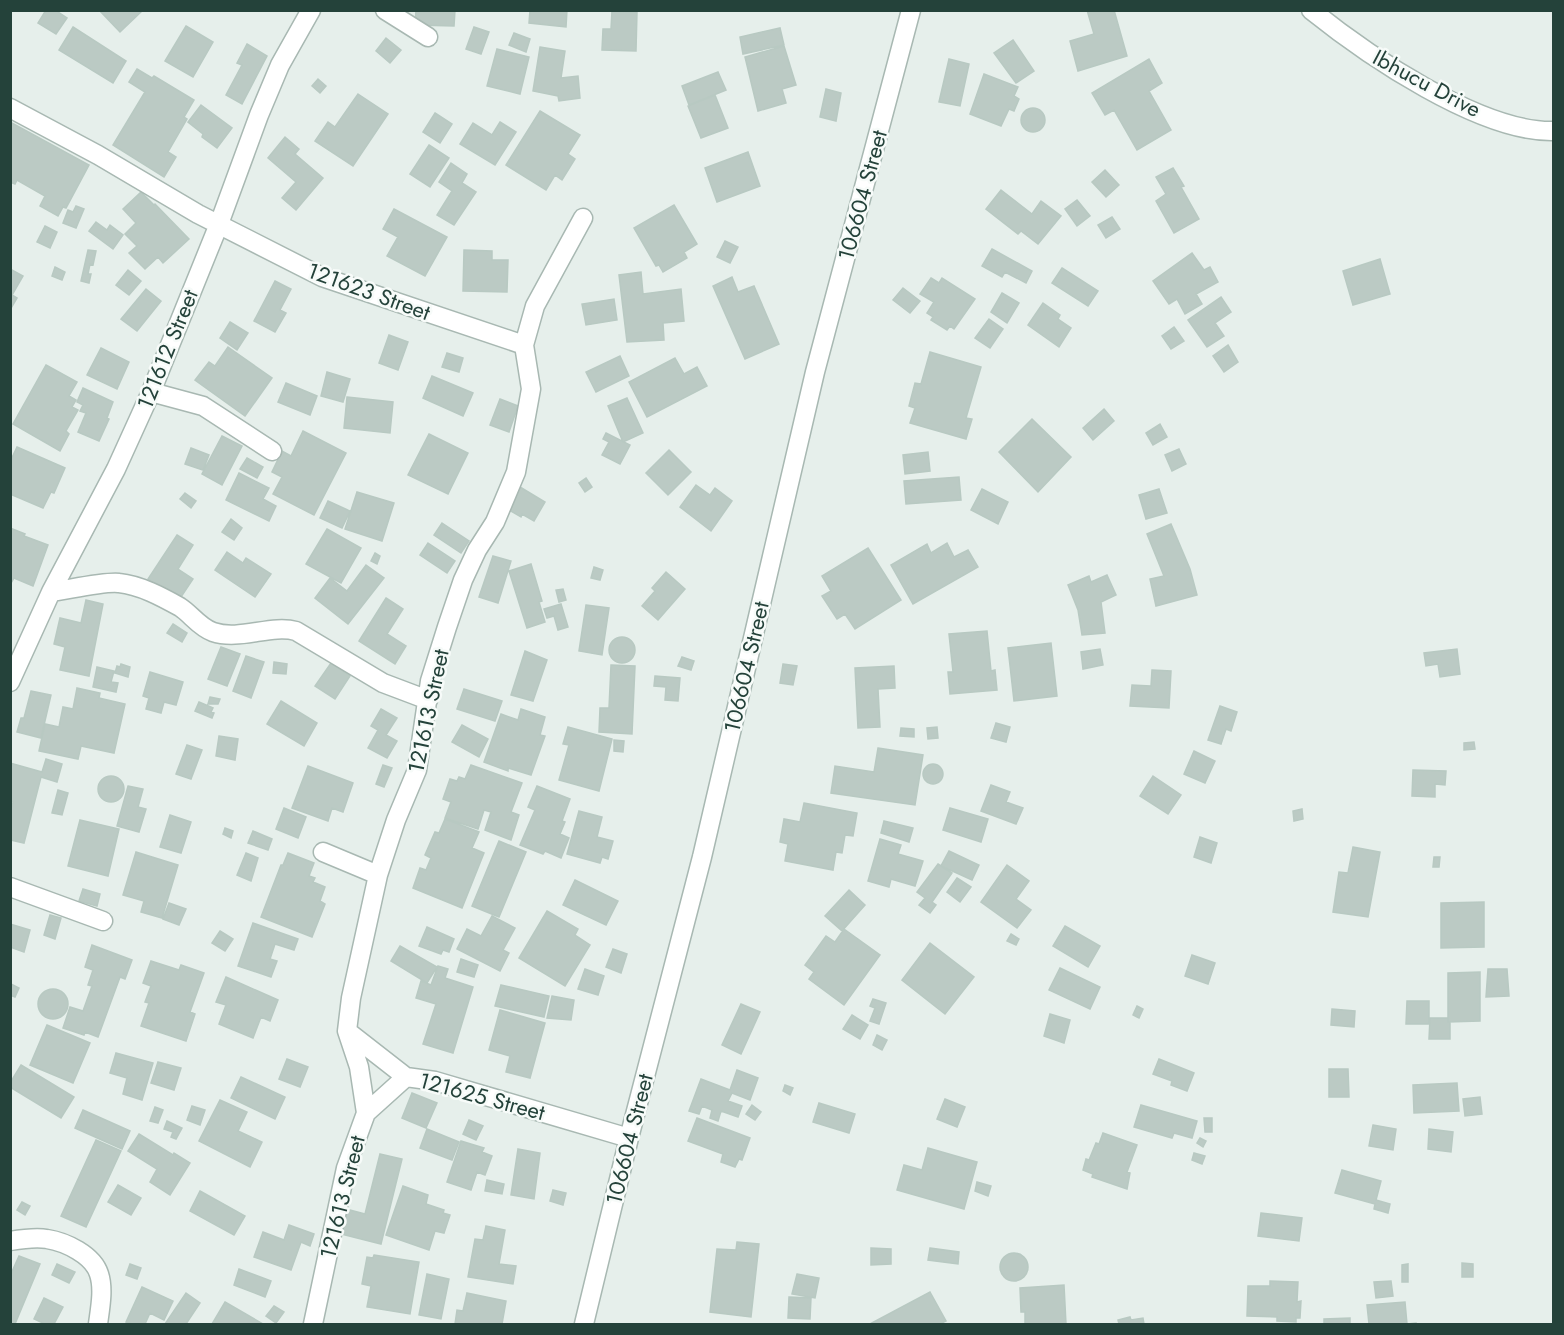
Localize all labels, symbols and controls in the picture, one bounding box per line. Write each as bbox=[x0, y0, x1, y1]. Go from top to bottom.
street label: Ibhucu Drive bbox=[1367, 41, 1487, 125]
street label: 106604 Street bbox=[829, 126, 895, 264]
street label: 121623 Street bbox=[303, 254, 436, 328]
street label: 121612 Street bbox=[128, 284, 206, 414]
street label: 106604 Street bbox=[715, 598, 777, 736]
street label: 121613 Street bbox=[399, 645, 457, 776]
street label: 121625 Street bbox=[416, 1064, 549, 1128]
street label: 106604 Street bbox=[597, 1070, 661, 1208]
street label: 121613 Street bbox=[311, 1131, 373, 1262]

